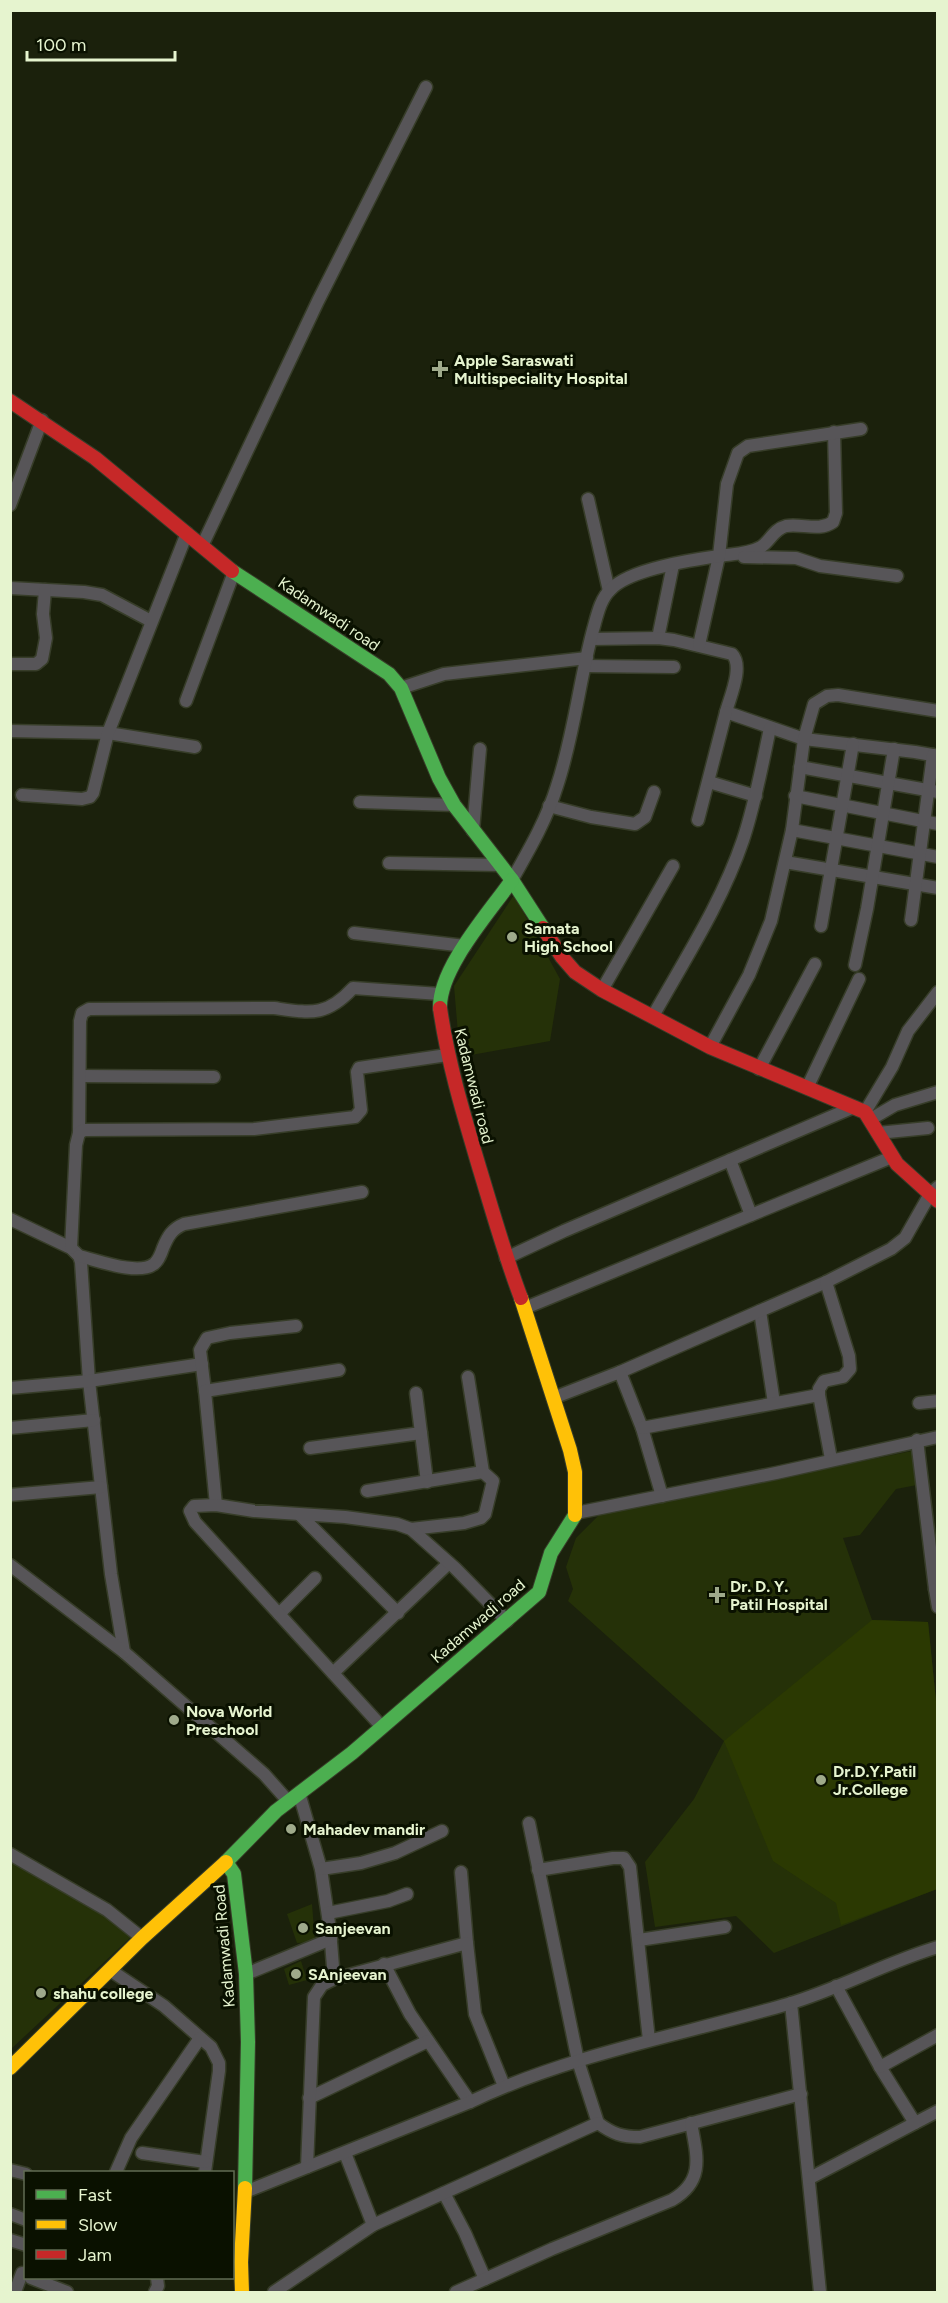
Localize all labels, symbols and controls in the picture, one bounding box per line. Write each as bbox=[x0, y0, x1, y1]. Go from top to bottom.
scale bar bbox=[27, 24, 176, 62]
text: 100 m bbox=[36, 34, 86, 56]
place label: Apple Saraswati Multispeciality Hospital bbox=[454, 351, 628, 388]
marker: Apple Saraswati Multispeciality Hospital bbox=[431, 360, 449, 378]
street label: Kadamwadi road bbox=[275, 573, 383, 655]
place label: Samata High School bbox=[524, 919, 613, 956]
marker: Samata High School bbox=[505, 930, 519, 944]
street label: Kadamwadi road bbox=[450, 1026, 498, 1146]
street label: Kadamwadi road bbox=[427, 1575, 529, 1667]
place label: Dr. D. Y. Patil Hospital bbox=[730, 1577, 828, 1614]
marker: Dr. D. Y. Patil Hospital bbox=[708, 1586, 726, 1604]
place label: Nova World Preschool bbox=[186, 1702, 272, 1739]
marker: Nova World Preschool bbox=[167, 1713, 181, 1727]
place label: Dr.D.Y.Patil Jr.College bbox=[833, 1762, 916, 1799]
marker: Dr.D.Y.Patil Jr.College bbox=[814, 1773, 828, 1787]
place label: Mahadev mandir bbox=[303, 1820, 425, 1839]
marker: Mahadev mandir bbox=[284, 1822, 298, 1836]
street label: Kadamwadi Road bbox=[209, 1884, 239, 2008]
place label: Sanjeevan bbox=[315, 1919, 391, 1938]
marker: Sanjeevan bbox=[296, 1921, 310, 1935]
place label: SAnjeevan bbox=[308, 1965, 387, 1984]
marker: SAnjeevan bbox=[289, 1967, 303, 1981]
place label: shahu college bbox=[53, 1984, 154, 2003]
marker: shahu college bbox=[34, 1986, 48, 2000]
legend bbox=[24, 2171, 234, 2279]
text: Fast bbox=[78, 2184, 112, 2206]
text: Slow bbox=[78, 2214, 117, 2236]
text: Jam bbox=[78, 2244, 112, 2266]

